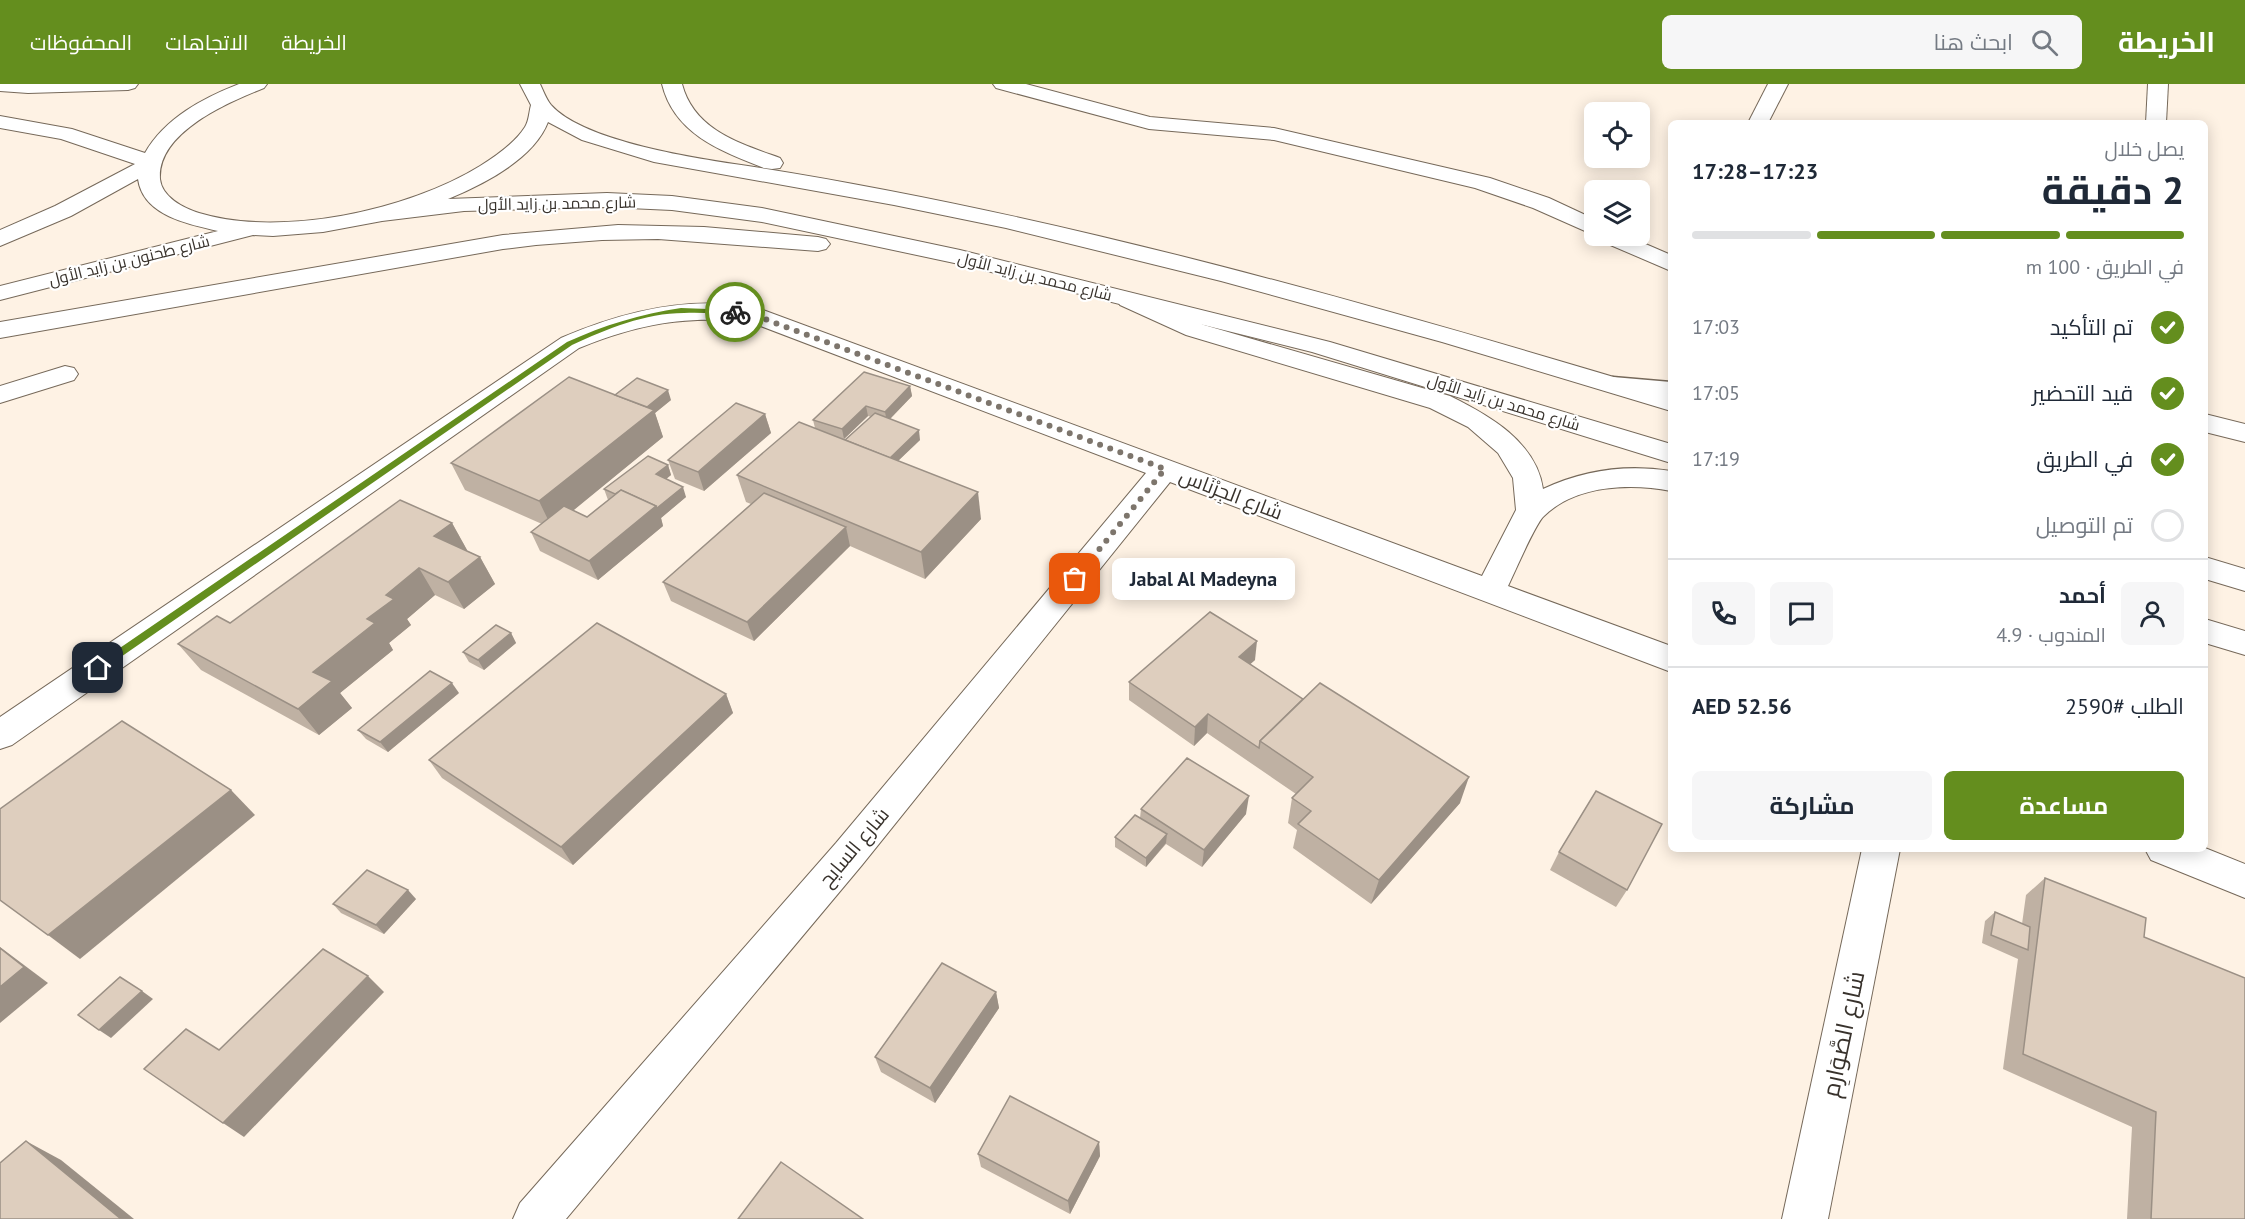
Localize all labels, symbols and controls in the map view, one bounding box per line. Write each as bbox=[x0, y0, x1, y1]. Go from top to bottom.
search box bbox=[1662, 15, 2082, 69]
text: الخريطة bbox=[2118, 23, 2215, 60]
icon: search bbox=[2028, 26, 2061, 59]
text: ابحث هنا bbox=[1934, 28, 2013, 56]
text: المحفوظات bbox=[30, 29, 132, 56]
text: الاتجاهات bbox=[165, 29, 248, 56]
text: الخريطة bbox=[281, 29, 347, 56]
map controls bbox=[1584, 102, 1650, 246]
button: locate bbox=[1584, 102, 1650, 168]
text: يصل خلال bbox=[2104, 136, 2184, 162]
text: 17:23–17:28 bbox=[1692, 157, 1818, 185]
text: 2 دقيقة bbox=[2042, 164, 2184, 215]
button: layers bbox=[1584, 180, 1650, 246]
street label: شارع محمد بن زايد الأول bbox=[478, 192, 636, 216]
street label: شارع طحنون بن زايد الأول bbox=[47, 230, 212, 292]
street label: شارع محمد بن زايد الأول bbox=[955, 247, 1114, 307]
text: في الطريق · 100 m bbox=[2026, 254, 2184, 280]
courier bbox=[705, 282, 765, 342]
icon: bike bbox=[719, 296, 752, 329]
icon: check bbox=[2151, 311, 2184, 344]
text: تم التأكيد bbox=[2050, 313, 2133, 341]
text: 17:03 bbox=[1692, 314, 1740, 340]
street label: شارع محمد بن زايد الأول bbox=[1425, 369, 1583, 437]
icon: check bbox=[2151, 377, 2184, 410]
text: قيد التحضير bbox=[2032, 379, 2133, 407]
text: 17:05 bbox=[1692, 380, 1740, 406]
icon: check bbox=[2151, 443, 2184, 476]
text: في الطريق bbox=[2036, 445, 2133, 473]
text: 17:19 bbox=[1692, 446, 1740, 472]
street label: شارع الجِرْنَاس bbox=[1175, 462, 1286, 527]
text: تم التوصيل bbox=[2036, 511, 2133, 539]
pin bbox=[1049, 553, 1100, 604]
callout: Jabal Al Madeyna bbox=[1111, 558, 1294, 600]
icon: bag bbox=[1058, 562, 1091, 595]
text: Jabal Al Madeyna bbox=[1130, 566, 1277, 592]
text: أحمد bbox=[2059, 581, 2106, 609]
button: phone bbox=[1692, 582, 1755, 645]
button: chat bbox=[1770, 582, 1833, 645]
button: person bbox=[2121, 582, 2184, 645]
text: المندوب · 4.9 bbox=[1996, 622, 2106, 648]
pin bbox=[72, 642, 123, 693]
icon: home bbox=[81, 651, 114, 684]
text: AED 52.56 bbox=[1692, 692, 1792, 720]
text: الطلب #2590 bbox=[2065, 692, 2184, 720]
button: مشاركة bbox=[1692, 771, 1932, 840]
button: مساعدة bbox=[1944, 771, 2184, 840]
street label: شارع السايح bbox=[813, 802, 896, 893]
street label: شارع الصَّوَارِم bbox=[1815, 968, 1873, 1100]

